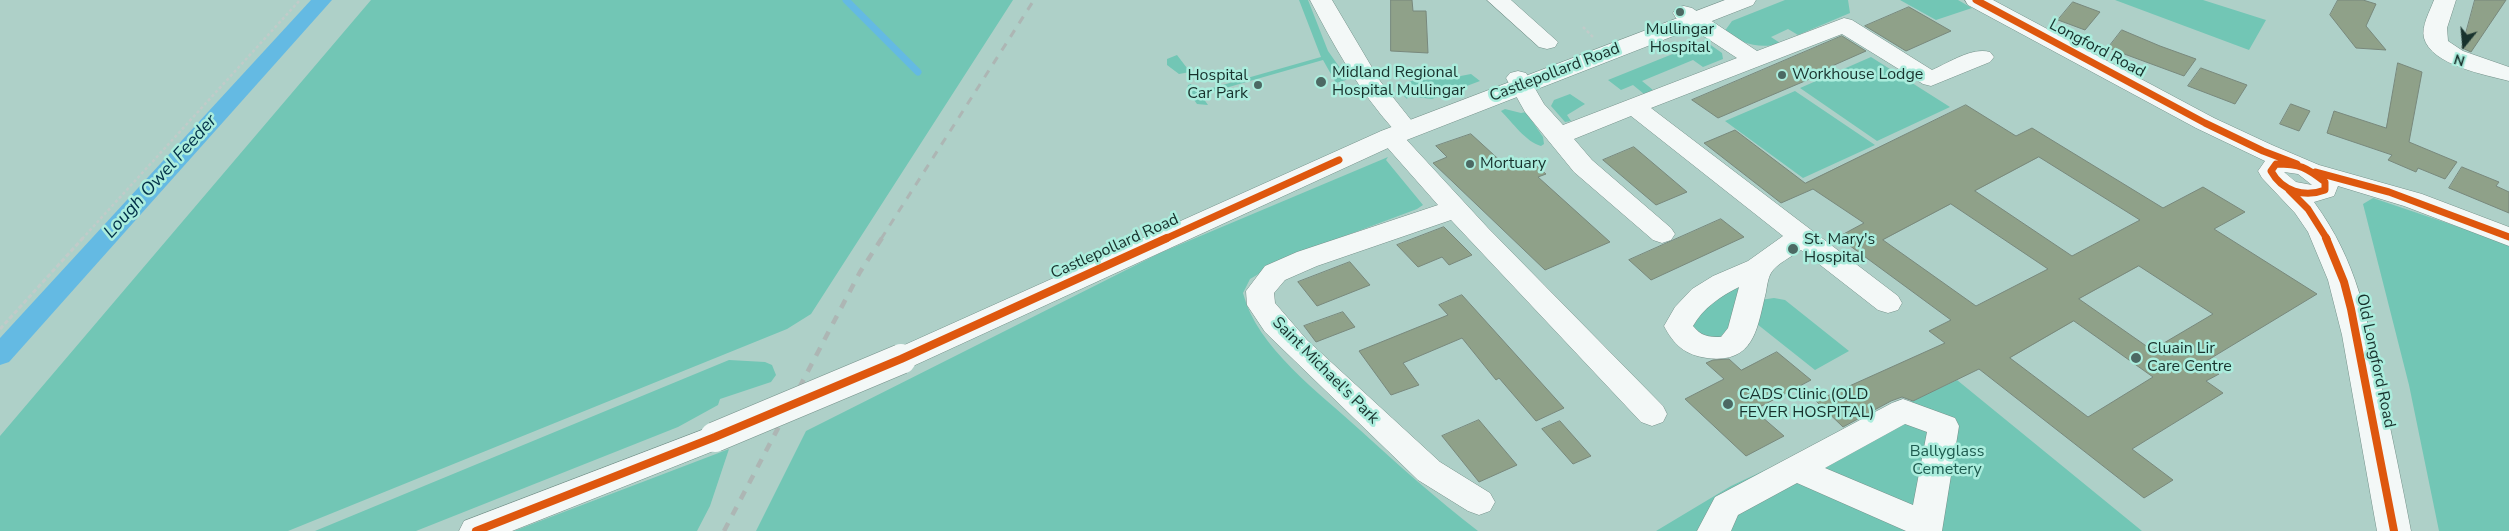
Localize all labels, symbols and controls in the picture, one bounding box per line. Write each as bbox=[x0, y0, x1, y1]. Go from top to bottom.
marker: Mullingar Hospital bbox=[1674, 6, 1686, 18]
street label: Longford Road bbox=[2046, 16, 2148, 82]
place label: Mullingar Hospital bbox=[1646, 20, 1714, 58]
north arrow bbox=[2439, 20, 2489, 70]
street label: Castlepollard Road bbox=[1487, 39, 1623, 107]
text: N bbox=[2452, 49, 2467, 70]
place label: Midland Regional Hospital Mullingar bbox=[1332, 63, 1465, 101]
place label: Workhouse Lodge bbox=[1792, 65, 1923, 85]
place label: Hospital Car Park bbox=[1187, 66, 1248, 104]
marker: Workhouse Lodge bbox=[1776, 69, 1788, 81]
marker: Midland Regional Hospital Mullingar bbox=[1314, 75, 1328, 89]
marker: Hospital Car Park bbox=[1252, 79, 1264, 91]
water label: Lough Owel Feeder bbox=[100, 111, 222, 243]
place label: Mortuary bbox=[1480, 154, 1546, 174]
marker: Mortuary bbox=[1464, 158, 1476, 170]
street label: Castlepollard Road bbox=[1048, 210, 1182, 284]
place label: St. Mary's Hospital bbox=[1804, 230, 1875, 268]
marker: St. Mary's Hospital bbox=[1786, 242, 1800, 256]
street label: Old Longford Road bbox=[2351, 292, 2399, 430]
street label: Saint Michael's Park bbox=[1268, 314, 1382, 428]
place label: Cluain Lir Care Centre bbox=[2147, 339, 2232, 377]
marker: Cluain Lir Care Centre bbox=[2129, 351, 2143, 365]
place label: CADS Clinic (OLD FEVER HOSPITAL) bbox=[1739, 385, 1875, 423]
marker: CADS Clinic (OLD FEVER HOSPITAL) bbox=[1721, 397, 1735, 411]
park label: Ballyglass Cemetery bbox=[1910, 442, 1984, 480]

